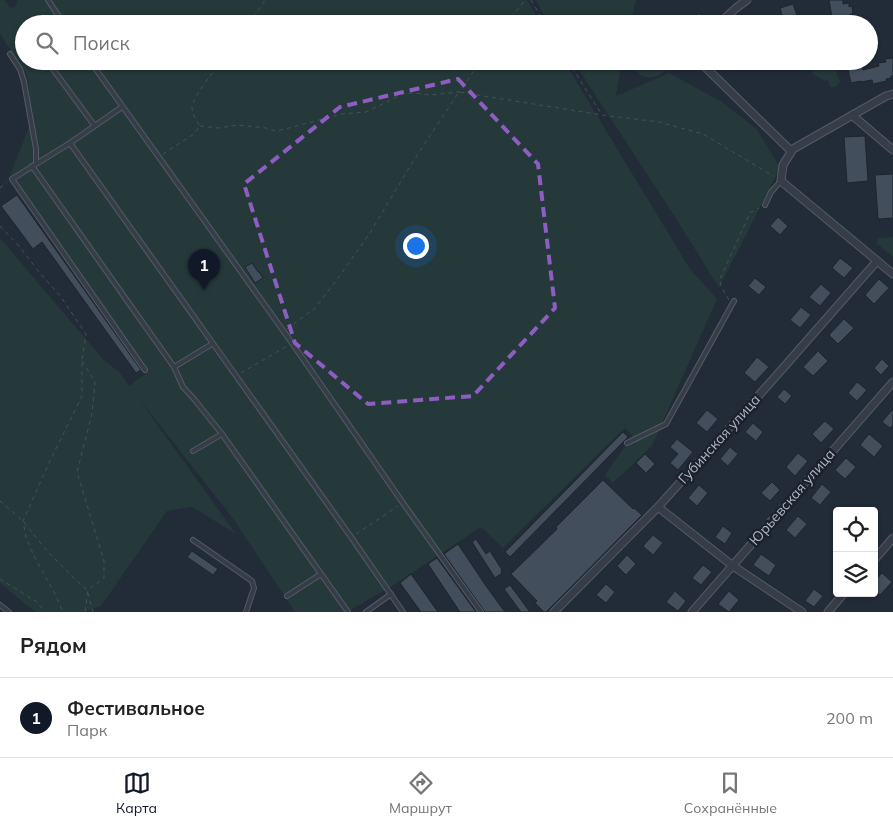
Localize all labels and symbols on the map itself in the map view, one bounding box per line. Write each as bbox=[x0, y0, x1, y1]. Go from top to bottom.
your location bbox=[403, 233, 429, 259]
pin: 1 bbox=[188, 249, 220, 290]
street label: Губинская улица bbox=[674, 391, 764, 487]
street label: Юрьевская улица bbox=[745, 445, 839, 549]

